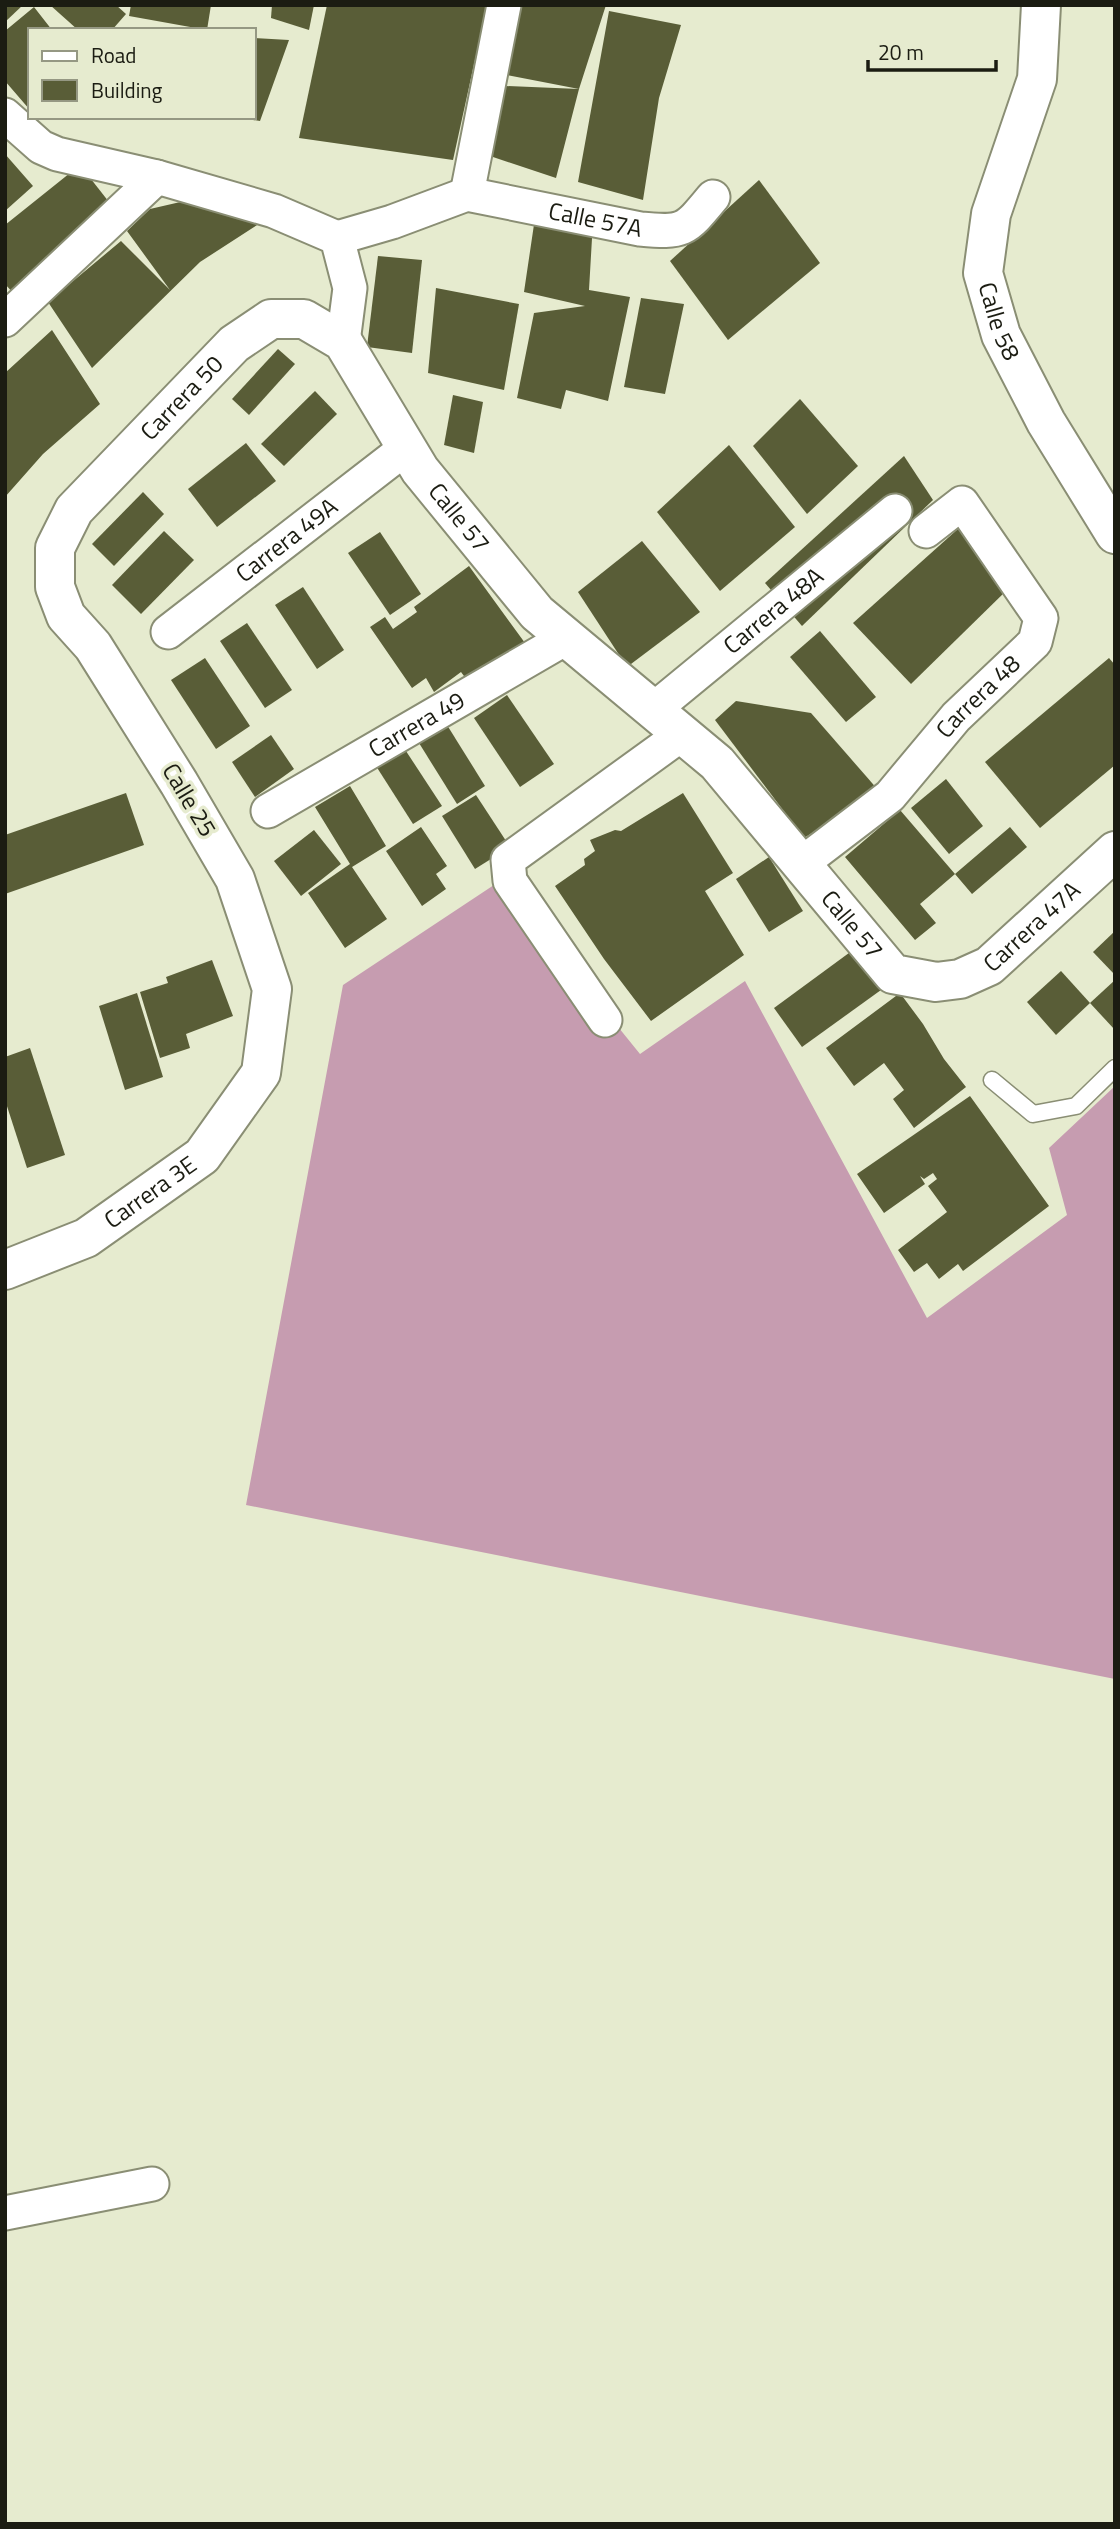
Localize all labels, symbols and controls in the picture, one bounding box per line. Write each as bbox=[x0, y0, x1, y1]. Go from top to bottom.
legend bbox=[28, 28, 256, 119]
scale bar bbox=[868, 28, 996, 72]
text: 20 m bbox=[878, 36, 924, 68]
text: Road bbox=[91, 39, 136, 71]
text: Building bbox=[91, 74, 163, 106]
street label: Calle 57A bbox=[546, 192, 646, 246]
street label: Calle 58 bbox=[970, 278, 1030, 366]
street label: Carrera 50 bbox=[131, 347, 231, 448]
street label: Calle 57 bbox=[420, 475, 499, 560]
street label: Carrera 49A bbox=[227, 488, 345, 591]
street label: Carrera 48A bbox=[715, 558, 831, 662]
street label: Carrera 48 bbox=[927, 646, 1028, 746]
street label: Carrera 49 bbox=[361, 682, 471, 766]
street label: Calle 25 bbox=[154, 756, 226, 843]
street label: Carrera 47A bbox=[975, 872, 1088, 980]
street label: Calle 57 bbox=[813, 882, 892, 966]
street label: Carrera 3E bbox=[96, 1146, 204, 1237]

